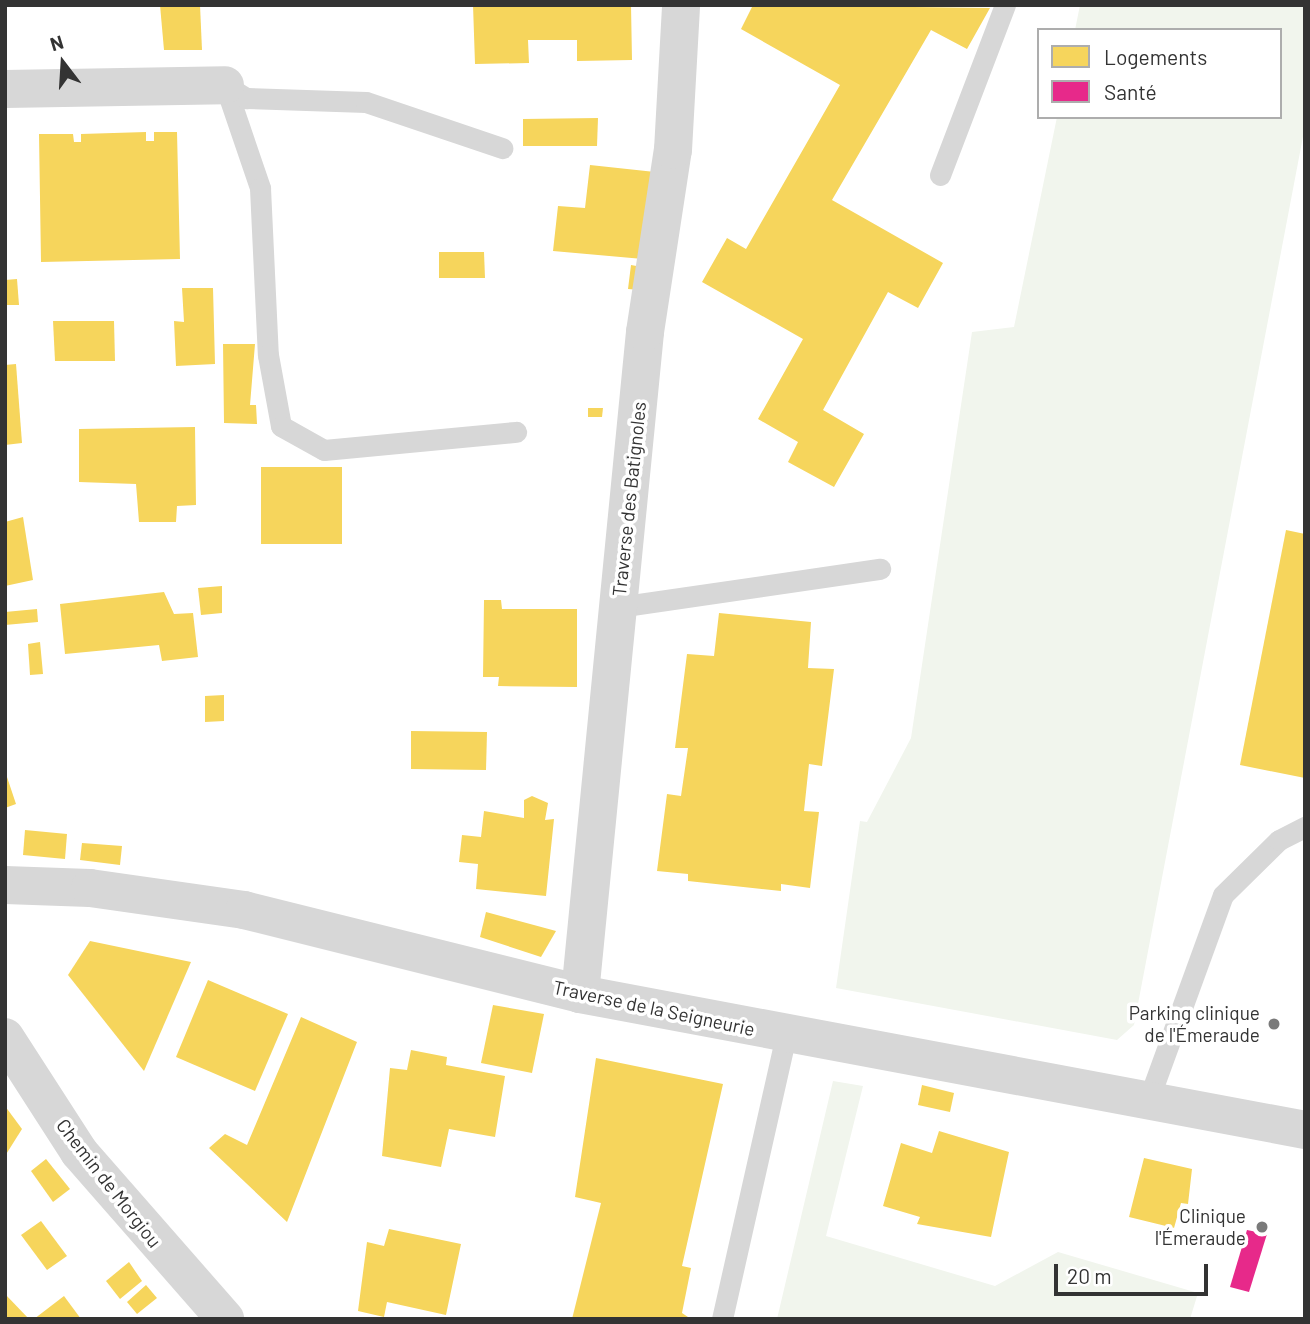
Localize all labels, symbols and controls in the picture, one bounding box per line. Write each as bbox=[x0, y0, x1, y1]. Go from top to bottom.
north arrow bbox=[28, 28, 98, 98]
legend bbox=[1037, 28, 1282, 119]
text: N bbox=[47, 30, 66, 55]
text: Logements bbox=[1104, 44, 1207, 69]
text: Santé bbox=[1104, 79, 1157, 104]
street label: Traverse des Batignoles bbox=[607, 401, 651, 597]
street label: Traverse de la Seigneurie bbox=[551, 975, 757, 1041]
place label: Parking clinique de l'Émeraude bbox=[1129, 1002, 1260, 1046]
marker: Parking clinique de l'Émeraude bbox=[1266, 1016, 1282, 1032]
street label: Chemin de Morgiou bbox=[52, 1114, 166, 1252]
place label: Clinique l'Émeraude bbox=[1155, 1205, 1246, 1249]
marker: Clinique l'Émeraude bbox=[1252, 1217, 1272, 1237]
scale bar bbox=[1058, 1250, 1212, 1294]
text: 20 m bbox=[1067, 1263, 1112, 1288]

